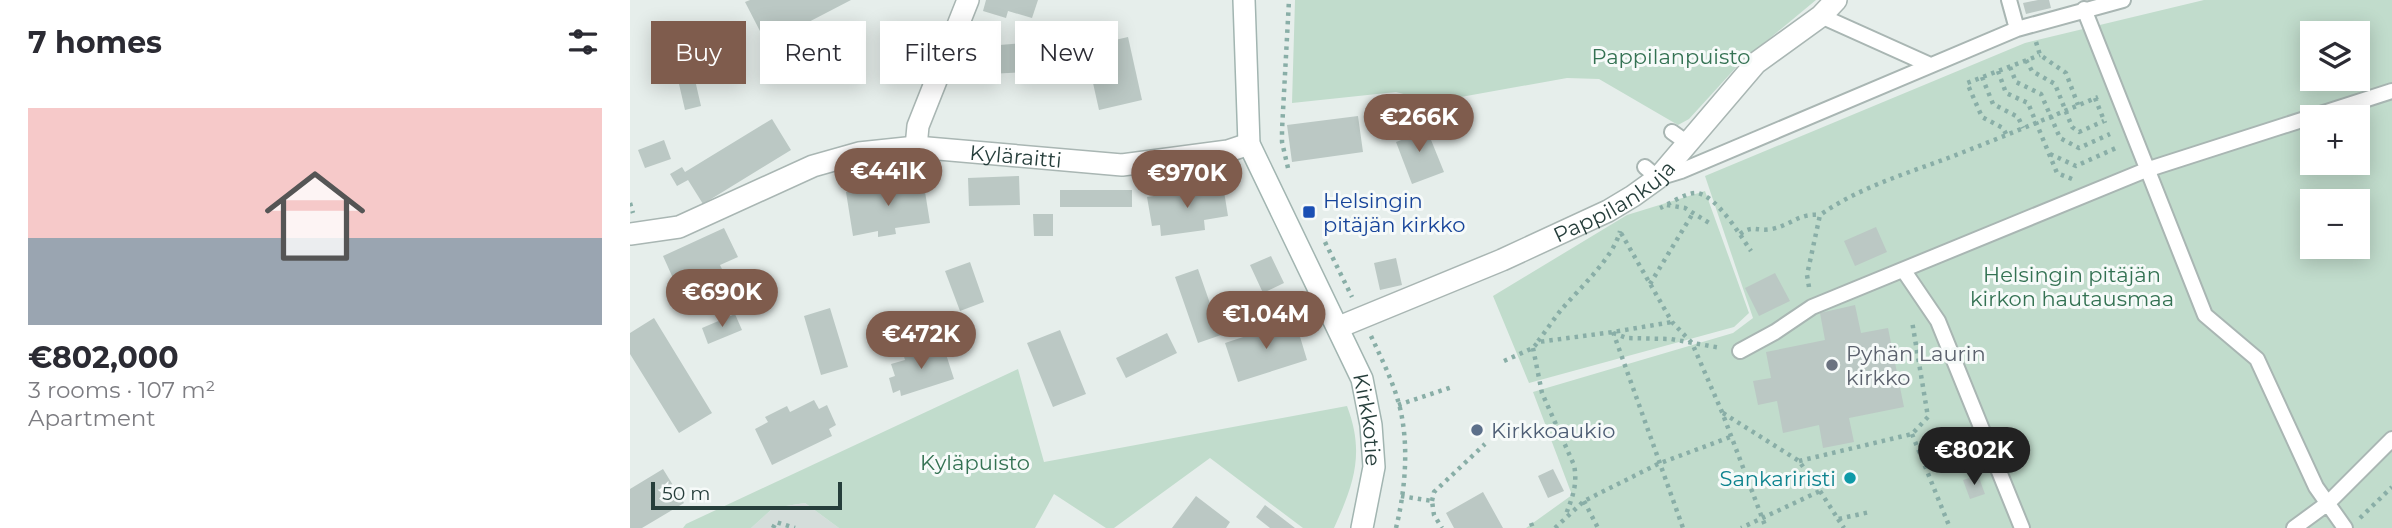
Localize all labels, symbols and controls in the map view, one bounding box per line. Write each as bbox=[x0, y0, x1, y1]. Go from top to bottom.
chip: Buy bbox=[651, 21, 746, 84]
chip: Rent bbox=[760, 21, 866, 84]
chip: Filters bbox=[880, 21, 1001, 84]
chip: New bbox=[1015, 21, 1118, 84]
map controls bbox=[2300, 21, 2370, 259]
button: layers bbox=[2300, 21, 2370, 91]
icon: filters bbox=[564, 23, 602, 61]
text: 7 homes bbox=[28, 24, 162, 61]
park label: Pappilanpuisto bbox=[1591, 44, 1751, 69]
pin: €266K bbox=[1370, 94, 1468, 154]
text: €266K bbox=[1380, 103, 1458, 131]
button: + bbox=[2300, 105, 2370, 175]
street label: Kyläraitti bbox=[969, 139, 1063, 172]
pin: €441K bbox=[839, 148, 937, 208]
pin: €970K bbox=[1138, 150, 1236, 210]
icon: home bbox=[252, 153, 378, 279]
street label: Pappilankuja bbox=[1549, 155, 1680, 247]
text: €441K bbox=[850, 157, 926, 185]
text: €970K bbox=[1147, 159, 1227, 187]
place label: Helsingin pitäjän kirkko bbox=[1323, 188, 1465, 237]
button: − bbox=[2300, 189, 2370, 259]
marker: Helsingin pitäjän kirkko bbox=[1301, 204, 1317, 220]
park label: Helsingin pitäjän kirkon hautausmaa bbox=[1970, 262, 2174, 311]
pin: €690K bbox=[673, 270, 771, 329]
text: €690K bbox=[682, 278, 762, 306]
pin: €1.04M bbox=[1209, 292, 1323, 351]
text: €1.04M bbox=[1222, 300, 1310, 328]
pin: €472K bbox=[872, 312, 970, 371]
text: €472K bbox=[882, 320, 960, 348]
text: €802,000 bbox=[28, 339, 179, 376]
place label: Pyhän Laurin kirkko bbox=[1846, 341, 1986, 390]
marker: Pyhän Laurin kirkko bbox=[1824, 357, 1840, 373]
street label: Kirkkotie bbox=[1349, 371, 1386, 467]
text: 3 rooms · 107 m² bbox=[28, 376, 215, 404]
text: Apartment bbox=[28, 404, 156, 432]
place label: Kirkkoaukio bbox=[1491, 418, 1615, 443]
marker: Kirkkoaukio bbox=[1469, 422, 1485, 438]
pin: €802K bbox=[1925, 428, 2023, 487]
text: €802K bbox=[1934, 436, 2014, 464]
park label: Kyläpuisto bbox=[920, 450, 1030, 475]
place label: Sankariristi bbox=[1720, 466, 1836, 491]
marker: Sankariristi bbox=[1842, 470, 1858, 486]
scale bar bbox=[651, 479, 842, 511]
text: 50 m bbox=[662, 482, 710, 505]

